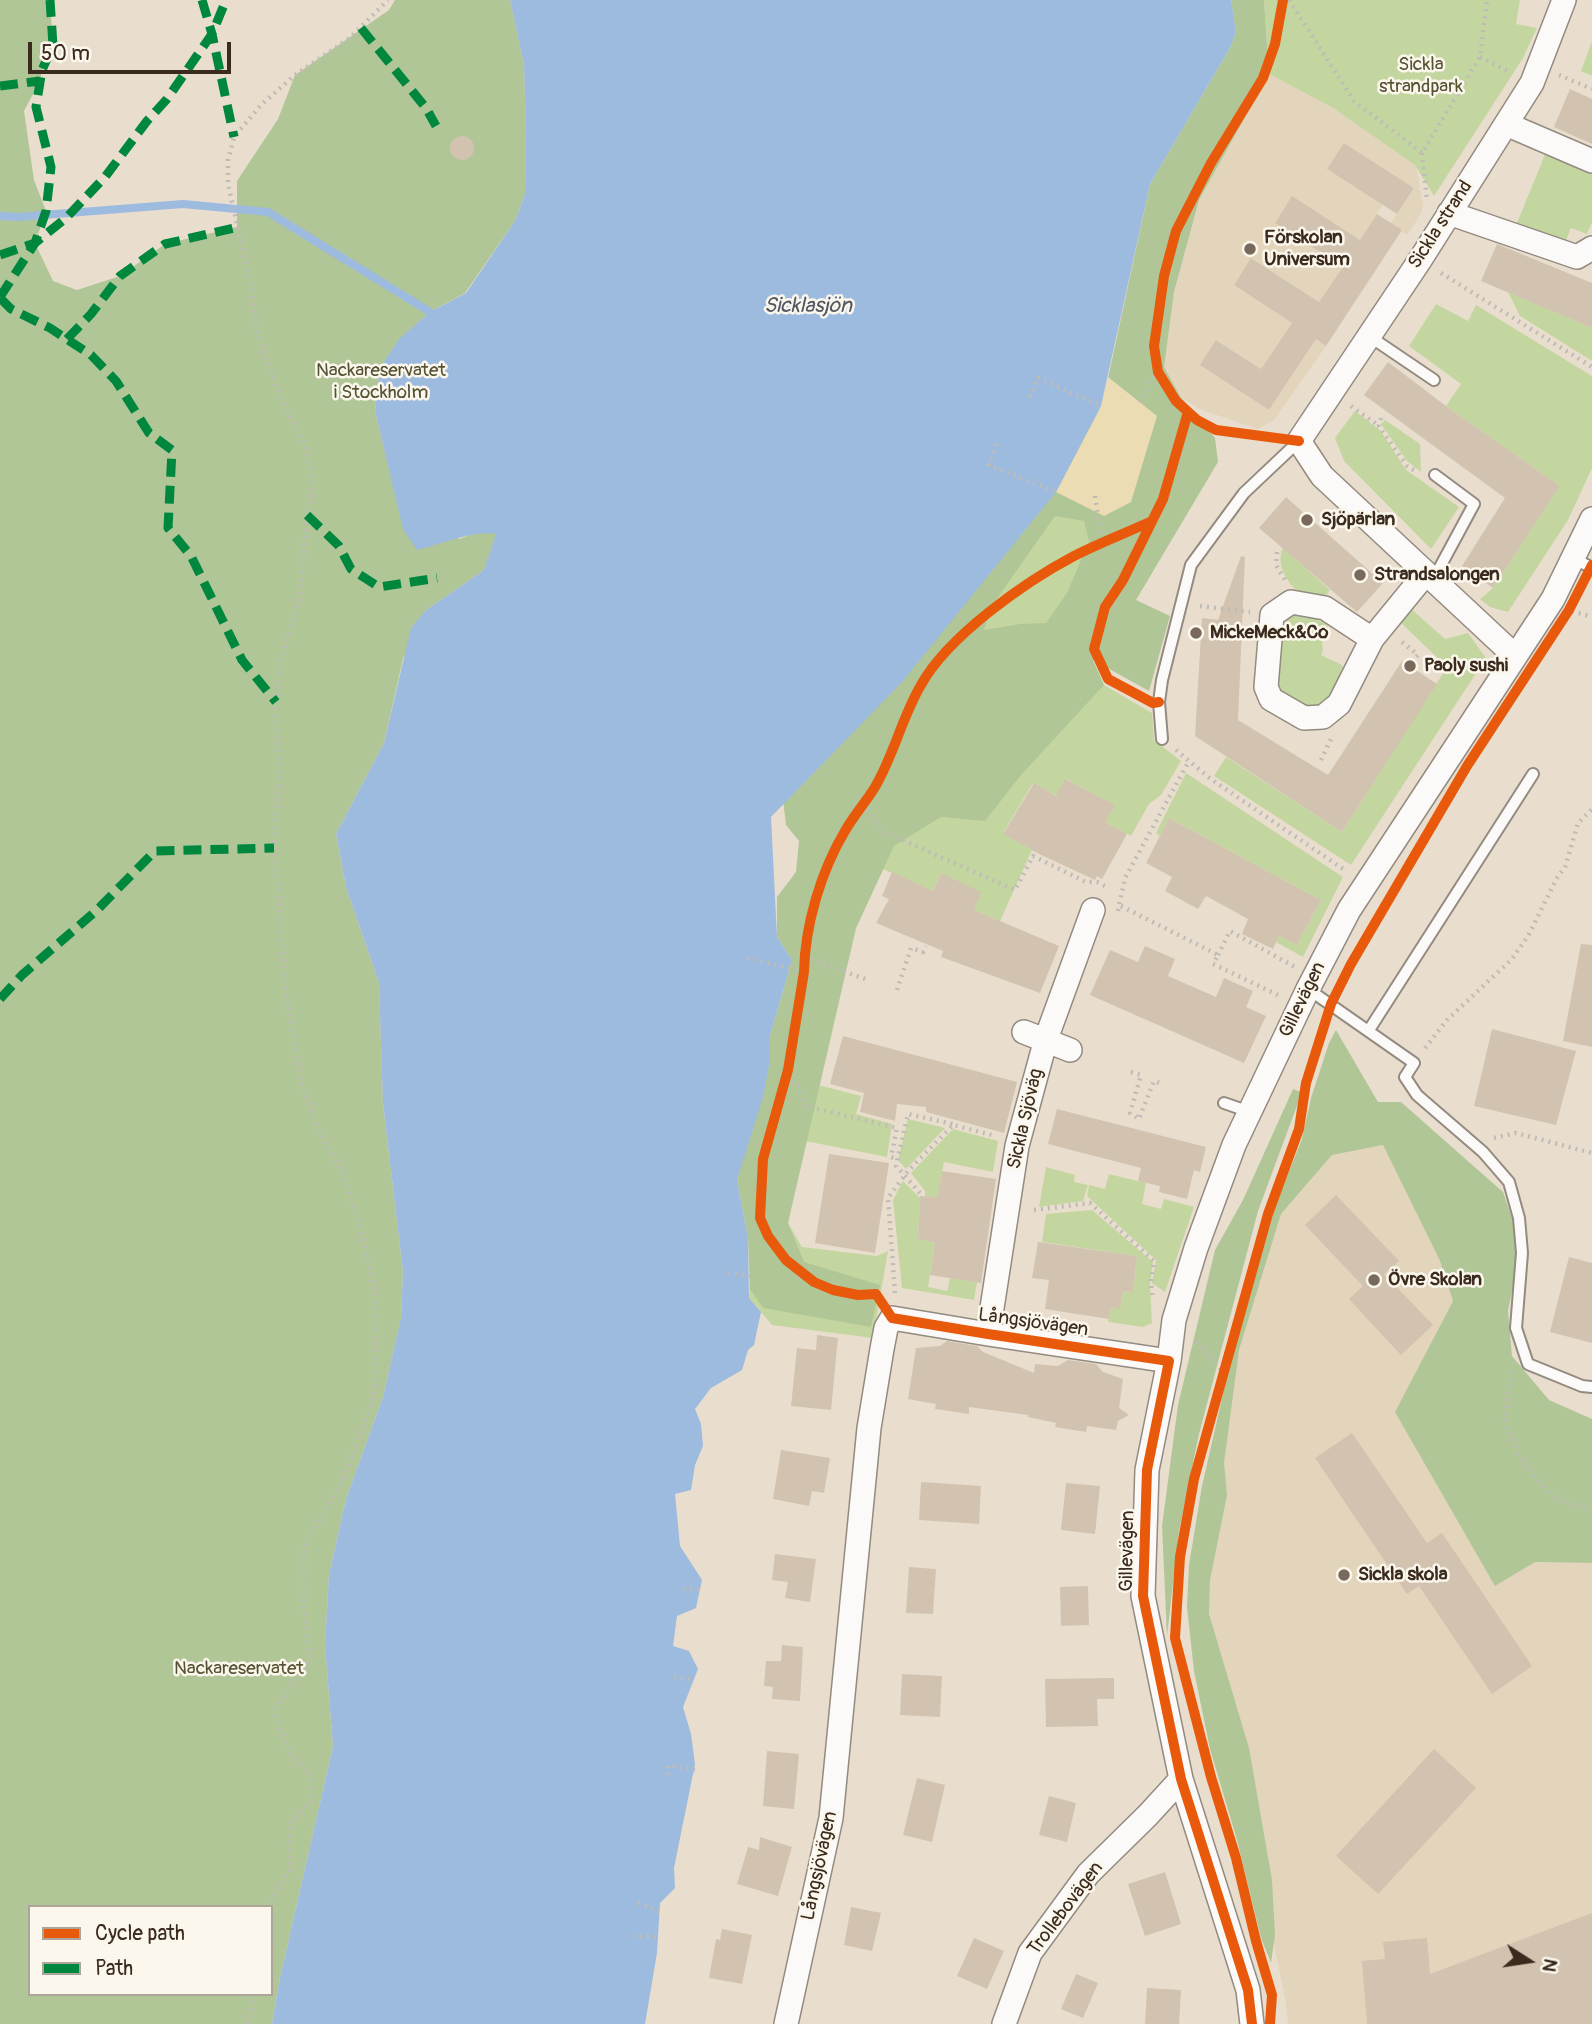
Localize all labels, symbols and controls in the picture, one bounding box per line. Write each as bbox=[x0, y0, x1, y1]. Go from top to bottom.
scale bar bbox=[32, 28, 234, 72]
text: 50 m bbox=[41, 40, 90, 67]
park label: Sickla strandpark bbox=[1379, 54, 1463, 98]
street label: Sickla strand bbox=[1404, 177, 1478, 273]
place label: Förskolan Universum bbox=[1264, 227, 1350, 271]
marker: Förskolan Universum bbox=[1242, 241, 1258, 257]
water label: Sicklasjön bbox=[764, 294, 852, 320]
park label: Nackareservatet i Stockholm bbox=[316, 360, 446, 404]
place label: Sjöpärlan bbox=[1321, 509, 1395, 531]
marker: Sjöpärlan bbox=[1299, 512, 1315, 528]
place label: Strandsalongen bbox=[1374, 564, 1500, 586]
marker: Strandsalongen bbox=[1352, 567, 1368, 583]
place label: MickeMeck&Co bbox=[1210, 622, 1328, 644]
marker: MickeMeck&Co bbox=[1188, 625, 1204, 641]
place label: Paoly sushi bbox=[1424, 655, 1508, 677]
marker: Paoly sushi bbox=[1402, 658, 1418, 674]
street label: Gillevägen bbox=[1275, 958, 1331, 1042]
street label: Sickla Sjöväg bbox=[1003, 1066, 1049, 1172]
place label: Övre Skolan bbox=[1388, 1269, 1482, 1291]
marker: Övre Skolan bbox=[1366, 1272, 1382, 1288]
street label: Långsjövägen bbox=[976, 1304, 1090, 1342]
street label: Gillevägen bbox=[1116, 1510, 1140, 1592]
place label: Sickla skola bbox=[1358, 1564, 1447, 1586]
marker: Sickla skola bbox=[1336, 1567, 1352, 1583]
park label: Nackareservatet bbox=[174, 1658, 304, 1680]
street label: Långsjövägen bbox=[797, 1809, 843, 1923]
street label: Trollebovägen bbox=[1023, 1858, 1109, 1960]
legend bbox=[28, 1905, 273, 1996]
text: Cycle path bbox=[95, 1920, 185, 1947]
north arrow bbox=[1494, 1926, 1564, 1996]
text: Path bbox=[95, 1955, 133, 1982]
text: N bbox=[1536, 1957, 1563, 1974]

